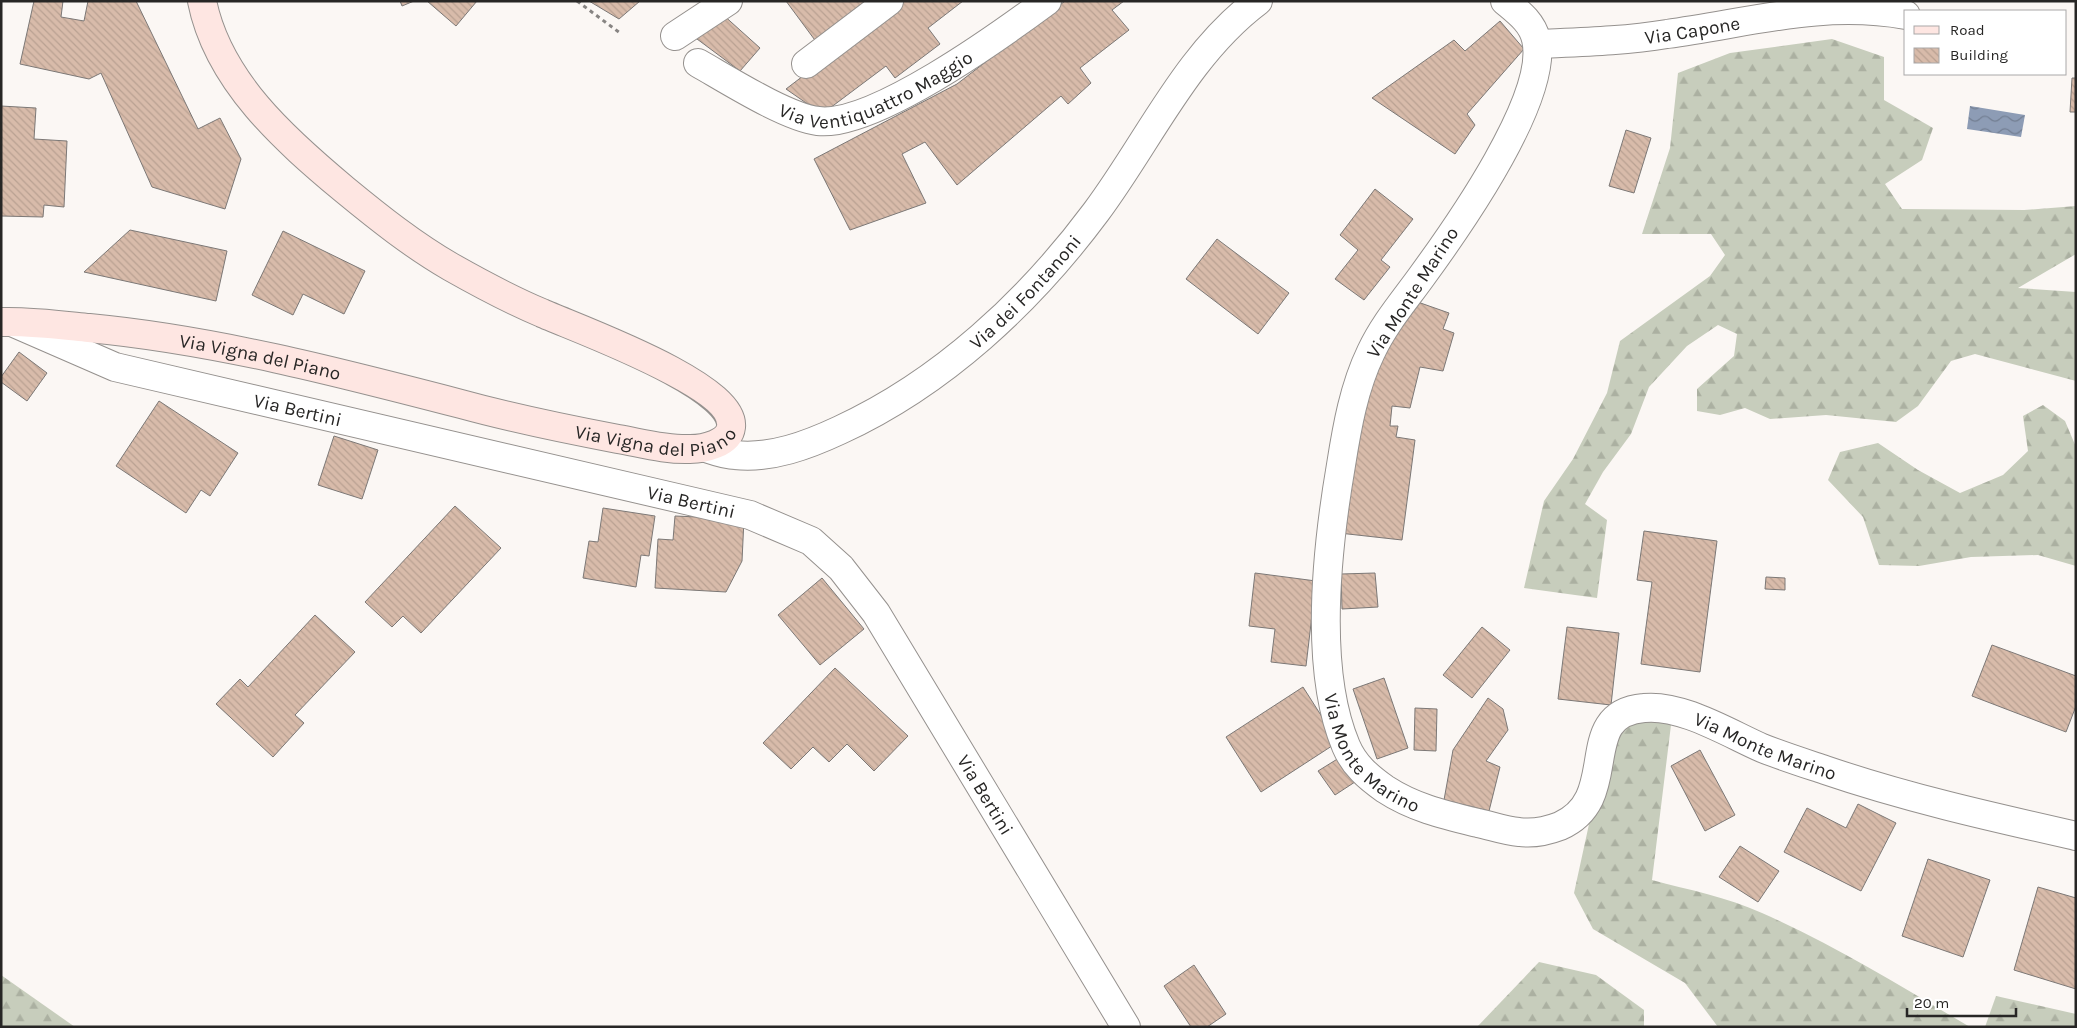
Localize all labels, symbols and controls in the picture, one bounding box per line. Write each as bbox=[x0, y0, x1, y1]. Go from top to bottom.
legend bbox=[1904, 10, 2067, 75]
street label: Via Capone bbox=[1643, 12, 1742, 49]
text: Road bbox=[1950, 21, 1985, 39]
street label: Via Ventiquattro Maggio bbox=[775, 46, 977, 133]
text: Building bbox=[1950, 46, 2008, 64]
street label: Via Monte Marino bbox=[1362, 223, 1463, 362]
street label: Via dei Fontanoni bbox=[966, 231, 1086, 354]
street label: Via Vigna del Piano bbox=[178, 330, 343, 385]
street label: Via Bertini bbox=[251, 390, 344, 432]
street label: Via Vigna del Piano bbox=[573, 421, 742, 461]
street label: Via Bertini bbox=[645, 481, 737, 523]
street label: Via Monte Marino bbox=[1319, 691, 1423, 817]
street label: Via Monte Marino bbox=[1691, 708, 1839, 785]
street label: Via Bertini bbox=[952, 751, 1017, 839]
scale bar bbox=[1907, 986, 2016, 1018]
text: 20 m bbox=[1914, 994, 1949, 1012]

